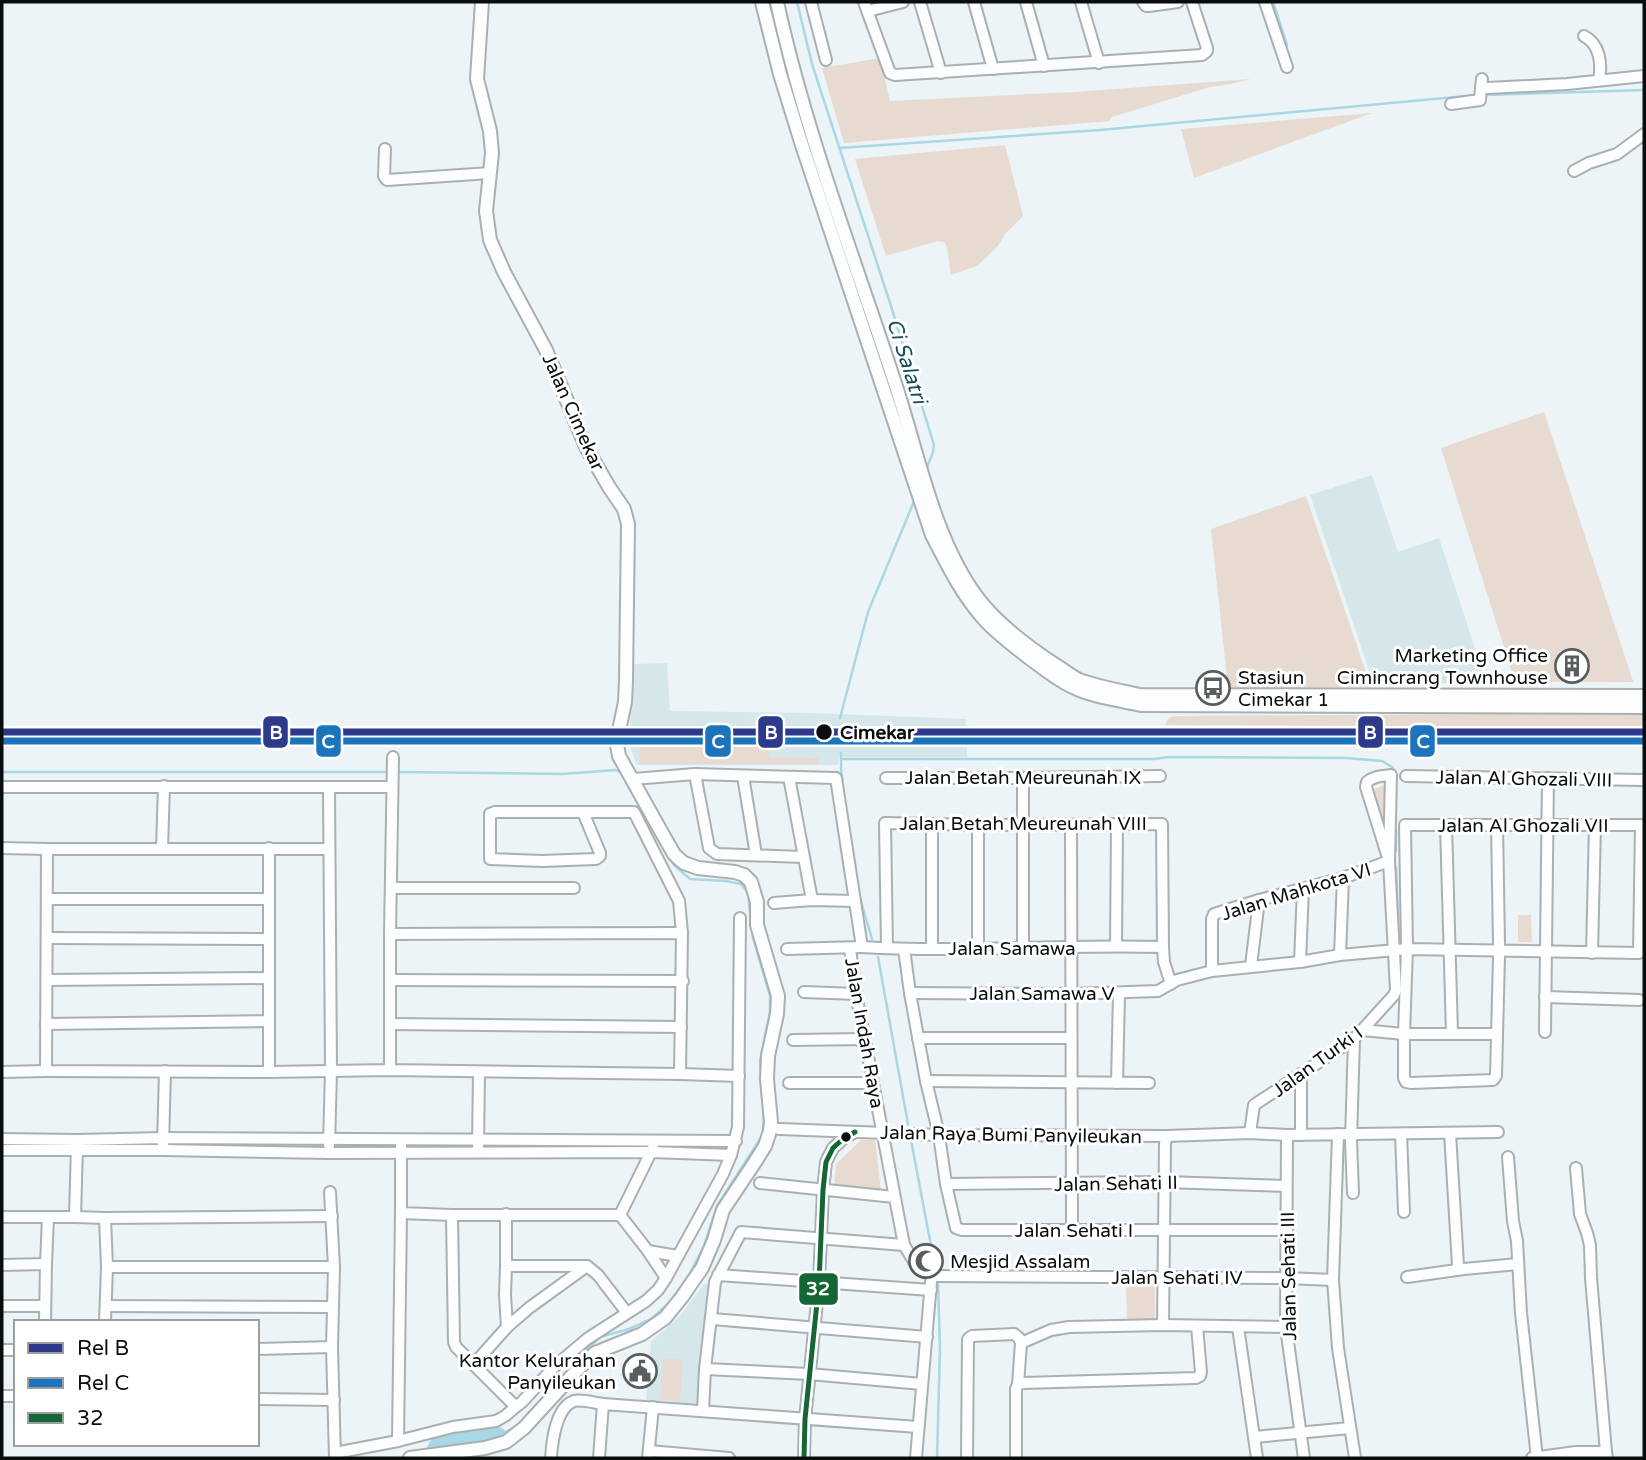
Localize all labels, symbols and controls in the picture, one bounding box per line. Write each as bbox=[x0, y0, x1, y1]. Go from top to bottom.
water label: Ci Salatri bbox=[881, 315, 933, 410]
street label: Jalan Cimekar bbox=[537, 351, 609, 475]
place label: Marketing Office Cimincrang Townhouse bbox=[1337, 645, 1548, 689]
building icon: Marketing Office Cimincrang Townhouse bbox=[1553, 647, 1591, 685]
place label: Stasiun Cimekar 1 bbox=[1238, 667, 1329, 711]
bus stop icon: Stasiun Cimekar 1 bbox=[1194, 669, 1232, 707]
line badge: B bbox=[262, 715, 289, 749]
line badge: B bbox=[757, 715, 784, 749]
line badge: B bbox=[1357, 715, 1384, 749]
text: B bbox=[269, 722, 283, 744]
text: B bbox=[764, 722, 778, 744]
marker: Cimekar bbox=[814, 722, 834, 742]
place label: Cimekar bbox=[840, 722, 915, 744]
text: B bbox=[1363, 722, 1377, 744]
line badge: C bbox=[315, 724, 342, 758]
line badge: C bbox=[704, 724, 732, 758]
line badge: C bbox=[1409, 724, 1436, 758]
text: C bbox=[321, 731, 335, 753]
text: C bbox=[711, 731, 725, 753]
text: C bbox=[1416, 731, 1430, 753]
street label: Jalan Al Ghozali VIII bbox=[1435, 766, 1612, 792]
street label: Jalan Betah Meureunah IX bbox=[905, 767, 1141, 789]
street label: Jalan Betah Meureunah VIII bbox=[899, 813, 1147, 835]
street label: Jalan Al Ghozali VII bbox=[1437, 815, 1609, 837]
street label: Jalan Mahkota VI bbox=[1219, 859, 1374, 925]
street label: Jalan Samawa bbox=[948, 938, 1076, 960]
street label: Jalan Indah Raya bbox=[840, 956, 888, 1110]
street label: Jalan Samawa V bbox=[969, 983, 1115, 1005]
street label: Jalan Turki I bbox=[1268, 1022, 1367, 1102]
street label: Jalan Raya Bumi Panyileukan bbox=[880, 1122, 1142, 1148]
unlabelled marker bbox=[839, 1130, 853, 1144]
street label: Jalan Sehati II bbox=[1054, 1172, 1178, 1196]
street label: Jalan Sehati III bbox=[1277, 1211, 1301, 1341]
street label: Jalan Sehati I bbox=[1015, 1220, 1133, 1242]
mosque icon: Mesjid Assalam bbox=[907, 1242, 945, 1280]
place label: Mesjid Assalam bbox=[950, 1251, 1090, 1273]
street label: Jalan Sehati IV bbox=[1111, 1267, 1243, 1289]
line badge: 32 bbox=[798, 1272, 839, 1306]
text: 32 bbox=[806, 1278, 830, 1300]
legend bbox=[14, 1320, 259, 1446]
text: Rel B bbox=[77, 1336, 129, 1361]
place label: Kantor Kelurahan Panyileukan bbox=[459, 1350, 616, 1394]
public building icon: Kantor Kelurahan Panyileukan bbox=[621, 1352, 659, 1390]
text: Rel C bbox=[77, 1371, 129, 1396]
text: 32 bbox=[77, 1406, 103, 1431]

